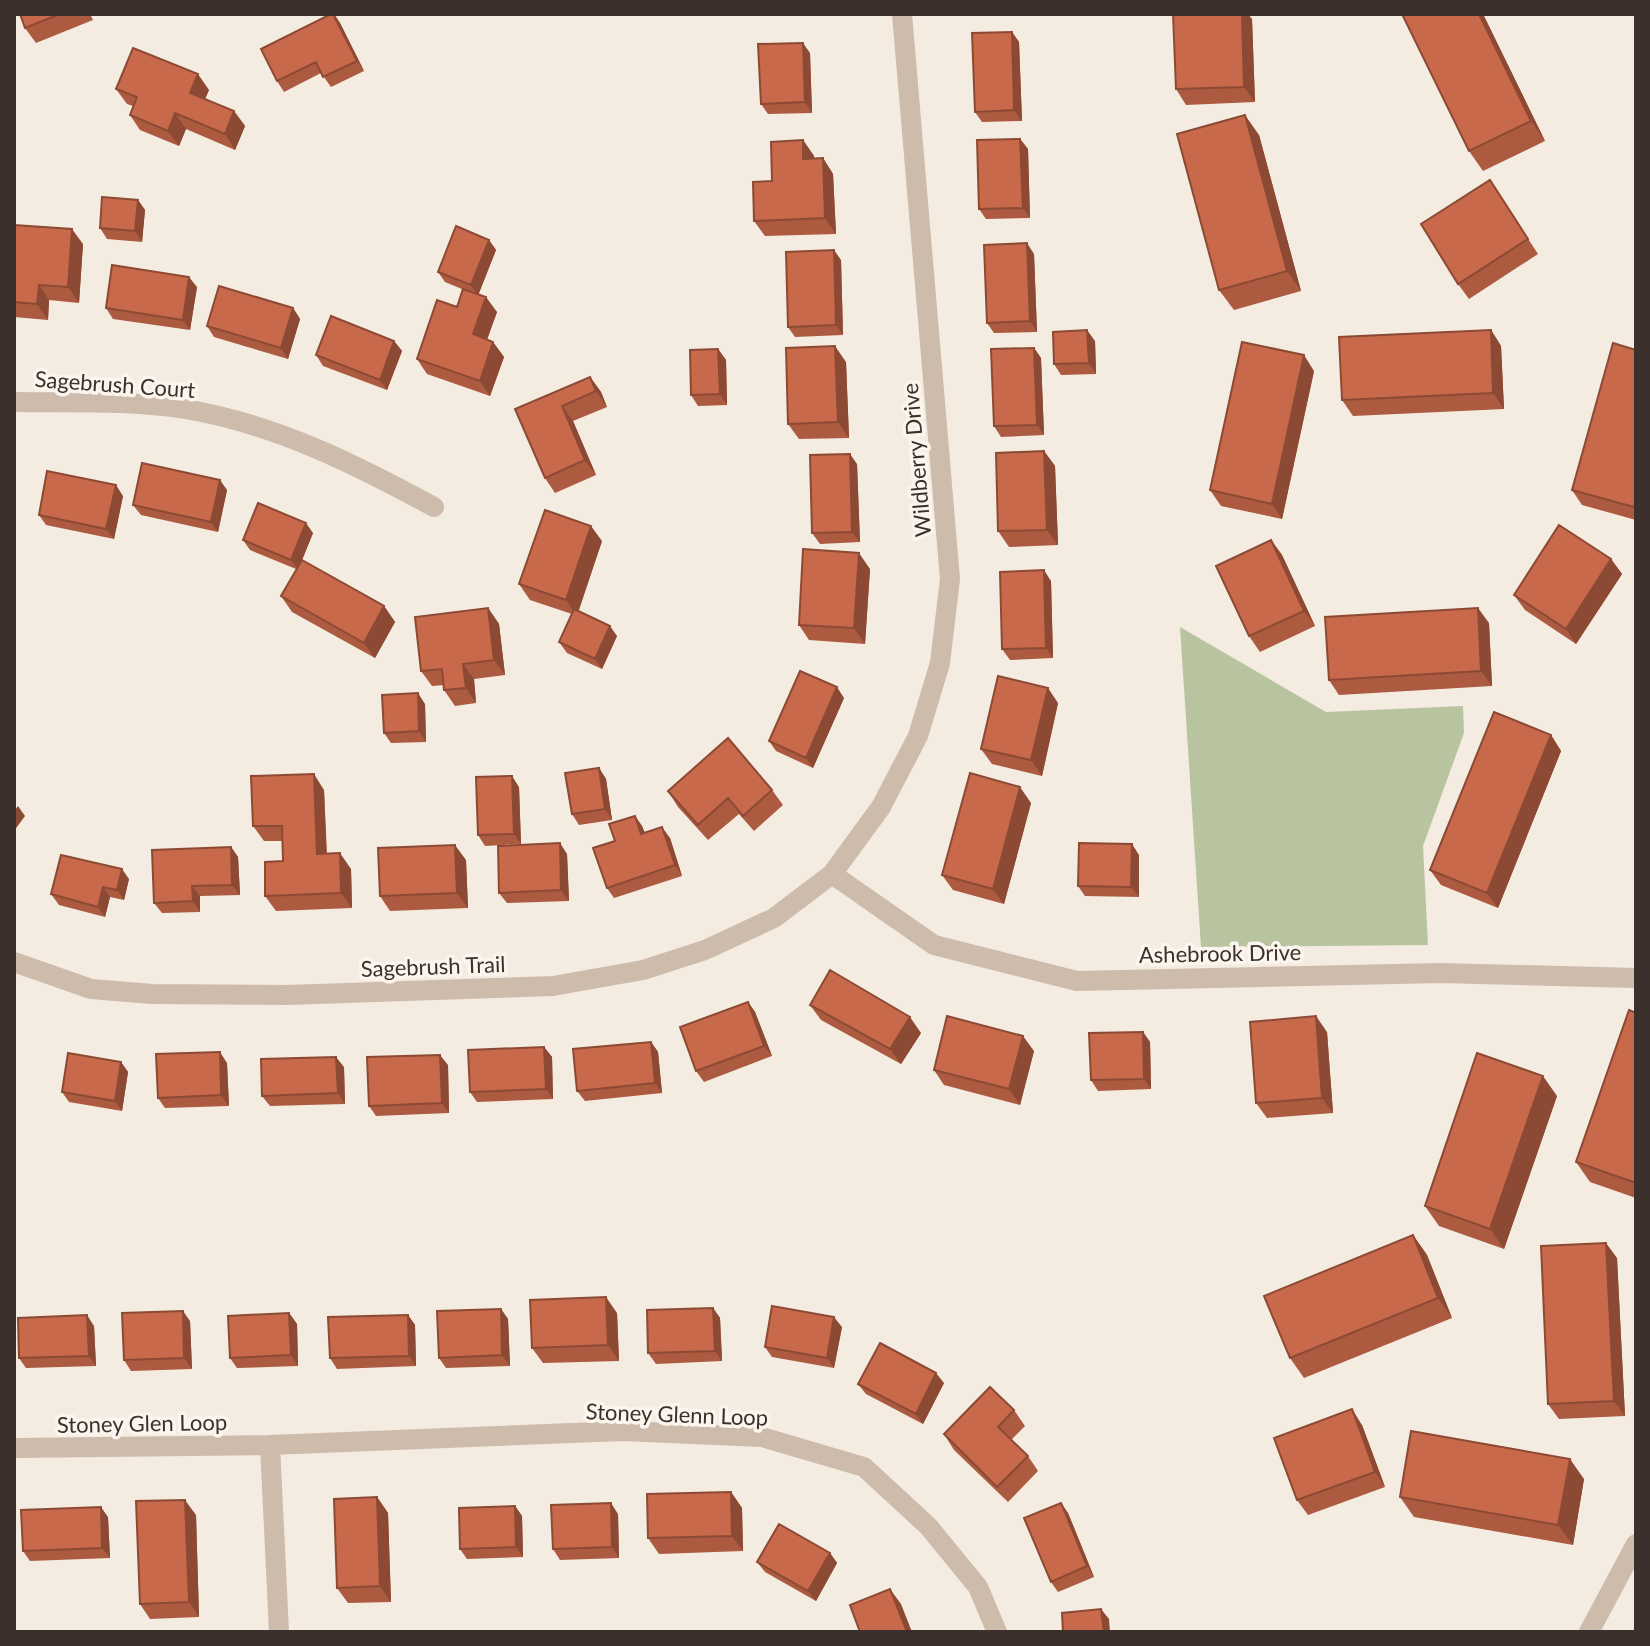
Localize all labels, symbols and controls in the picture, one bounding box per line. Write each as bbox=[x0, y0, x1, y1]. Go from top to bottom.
street label: Sagebrush Court bbox=[34, 365, 196, 403]
street label: Wildberry Drive bbox=[896, 382, 936, 538]
street label: Ashebrook Drive bbox=[1139, 938, 1301, 968]
street label: Sagebrush Trail bbox=[360, 950, 506, 982]
street label: Stoney Glenn Loop bbox=[585, 1397, 769, 1431]
street label: Stoney Glen Loop bbox=[57, 1408, 227, 1438]

